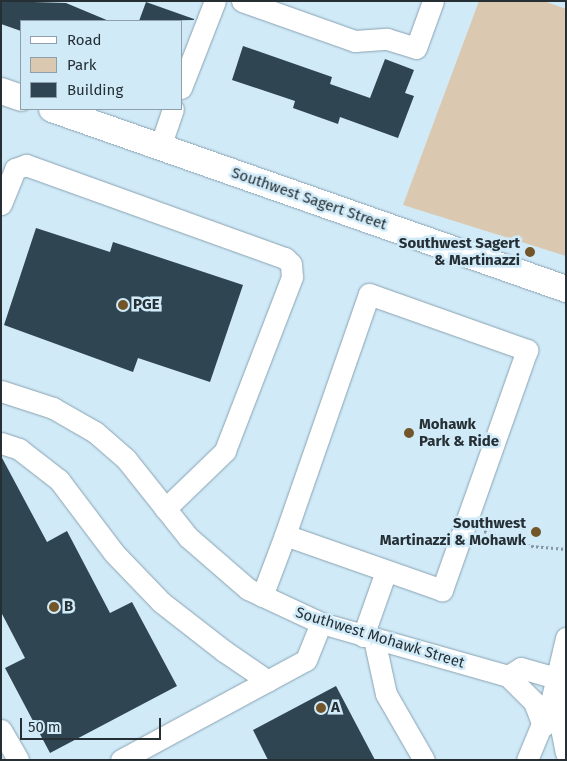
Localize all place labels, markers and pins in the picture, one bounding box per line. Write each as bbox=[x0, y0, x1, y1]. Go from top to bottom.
place label: Southwest Sagert & Martinazzi bbox=[399, 234, 520, 269]
marker: Southwest Sagert & Martinazzi bbox=[524, 246, 536, 258]
place label: PGE bbox=[133, 296, 160, 314]
marker: PGE bbox=[117, 299, 129, 311]
place label: Mohawk Park & Ride bbox=[419, 415, 499, 450]
marker: Mohawk Park & Ride bbox=[403, 427, 415, 439]
place label: Southwest Martinazzi & Mohawk bbox=[380, 514, 526, 549]
marker: Southwest Martinazzi & Mohawk bbox=[530, 526, 542, 538]
place label: B bbox=[64, 598, 73, 616]
marker: B bbox=[48, 601, 60, 613]
place label: A bbox=[331, 699, 340, 717]
marker: A bbox=[315, 702, 327, 714]

